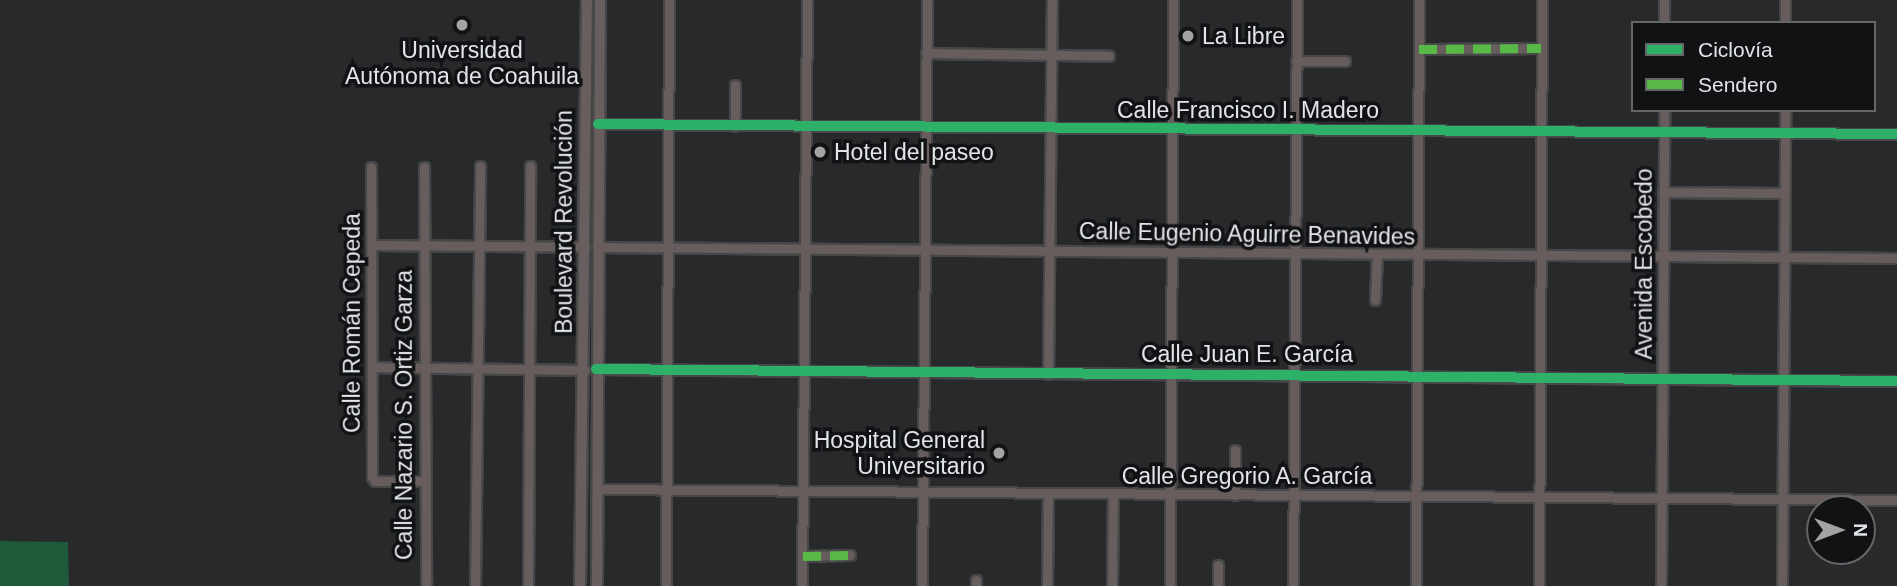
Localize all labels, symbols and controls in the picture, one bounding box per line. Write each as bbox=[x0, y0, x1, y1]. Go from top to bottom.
marker: Universidad Autónoma de Coahuila bbox=[454, 17, 470, 33]
legend bbox=[1631, 21, 1876, 112]
place label: La Libre bbox=[1202, 22, 1285, 50]
marker: La Libre bbox=[1180, 28, 1196, 44]
place label: Universidad Autónoma de Coahuila bbox=[345, 36, 579, 90]
text: Ciclovía bbox=[1698, 38, 1773, 61]
text: Sendero bbox=[1698, 73, 1777, 96]
street label: Calle Francisco I. Madero bbox=[1117, 96, 1379, 124]
street label: Boulevard Revolución bbox=[550, 110, 578, 334]
place label: Hotel del paseo bbox=[834, 138, 994, 166]
marker: Hotel del paseo bbox=[812, 144, 828, 160]
street label: Avenida Escobedo bbox=[1630, 168, 1658, 360]
street label: Calle Román Cepeda bbox=[338, 213, 366, 433]
street label: Calle Eugenio Aguirre Benavides bbox=[1078, 217, 1416, 251]
street label: Calle Nazario S. Ortiz Garza bbox=[390, 270, 418, 560]
street label: Calle Juan E. García bbox=[1141, 340, 1353, 368]
place label: Hospital General Universitario bbox=[814, 426, 985, 480]
marker: Hospital General Universitario bbox=[991, 445, 1007, 461]
street label: Calle Gregorio A. García bbox=[1121, 462, 1373, 490]
north arrow bbox=[1806, 495, 1876, 565]
text: N bbox=[1850, 523, 1871, 537]

